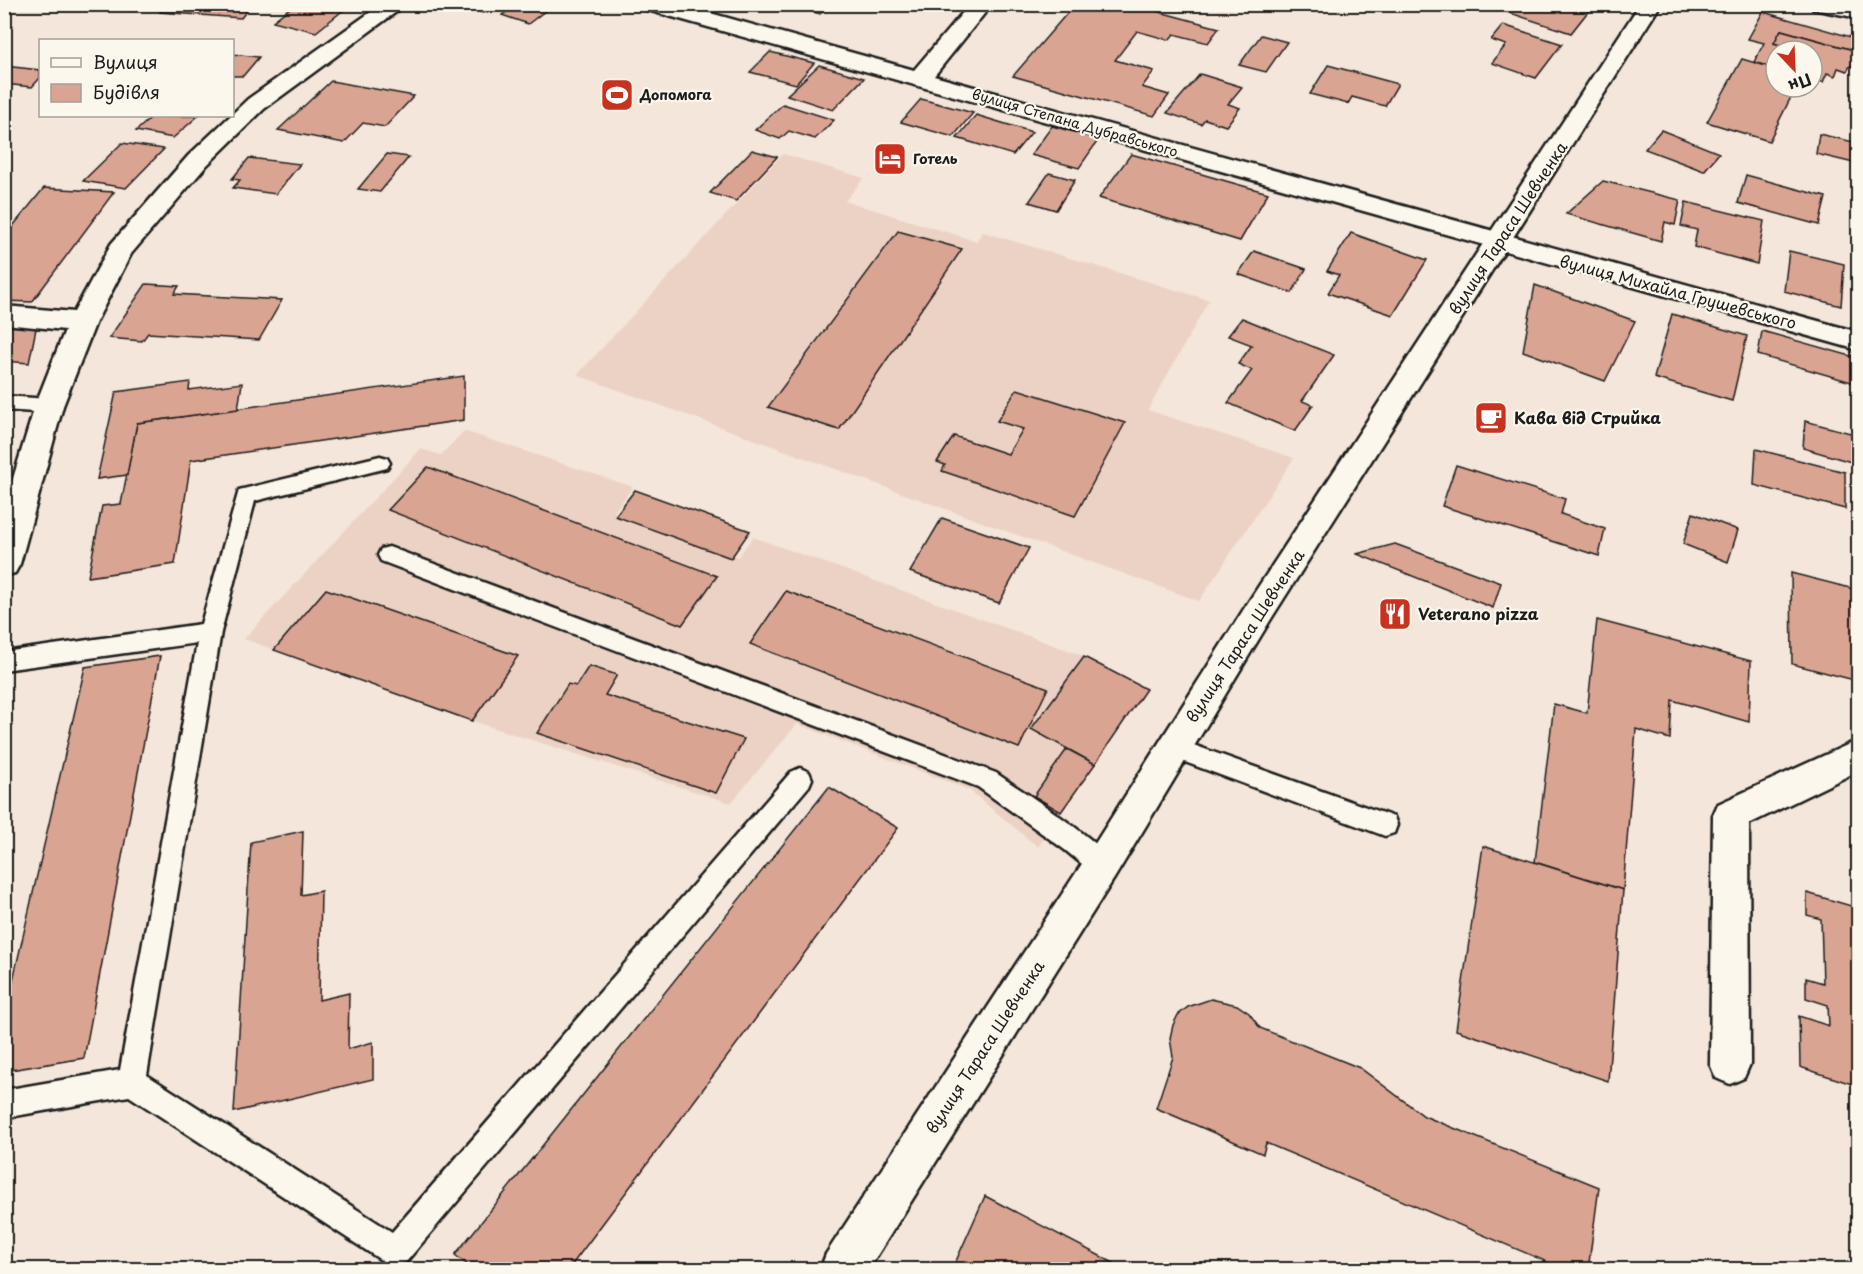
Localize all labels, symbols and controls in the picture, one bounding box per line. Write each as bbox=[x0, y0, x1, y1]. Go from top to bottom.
legend bbox=[39, 39, 234, 117]
north arrow bbox=[1764, 39, 1824, 99]
text: Вулиця bbox=[93, 48, 158, 75]
text: Пн bbox=[1785, 68, 1816, 99]
sports icon: Допомога bbox=[599, 77, 635, 113]
text: Будівля bbox=[93, 78, 160, 105]
street label: вулиця Степана Дубравського bbox=[970, 83, 1181, 162]
place label: Допомога bbox=[639, 84, 712, 105]
street label: вулиця Тараса Шевченка bbox=[1442, 136, 1572, 319]
hotel icon: Готель bbox=[872, 141, 908, 177]
place label: Готель bbox=[913, 148, 958, 169]
street label: вулиця Михайла Грушевського bbox=[1557, 248, 1799, 334]
cafe icon: Кава від Стрийка bbox=[1473, 400, 1509, 436]
place label: Кава від Стрийка bbox=[1514, 405, 1661, 429]
street label: вулиця Тараса Шевченка bbox=[1179, 544, 1309, 727]
restaurant icon: Veterano pizza bbox=[1377, 596, 1413, 632]
place label: Veterano pizza bbox=[1418, 601, 1539, 625]
street label: вулиця Тараса Шевченка bbox=[919, 955, 1049, 1138]

